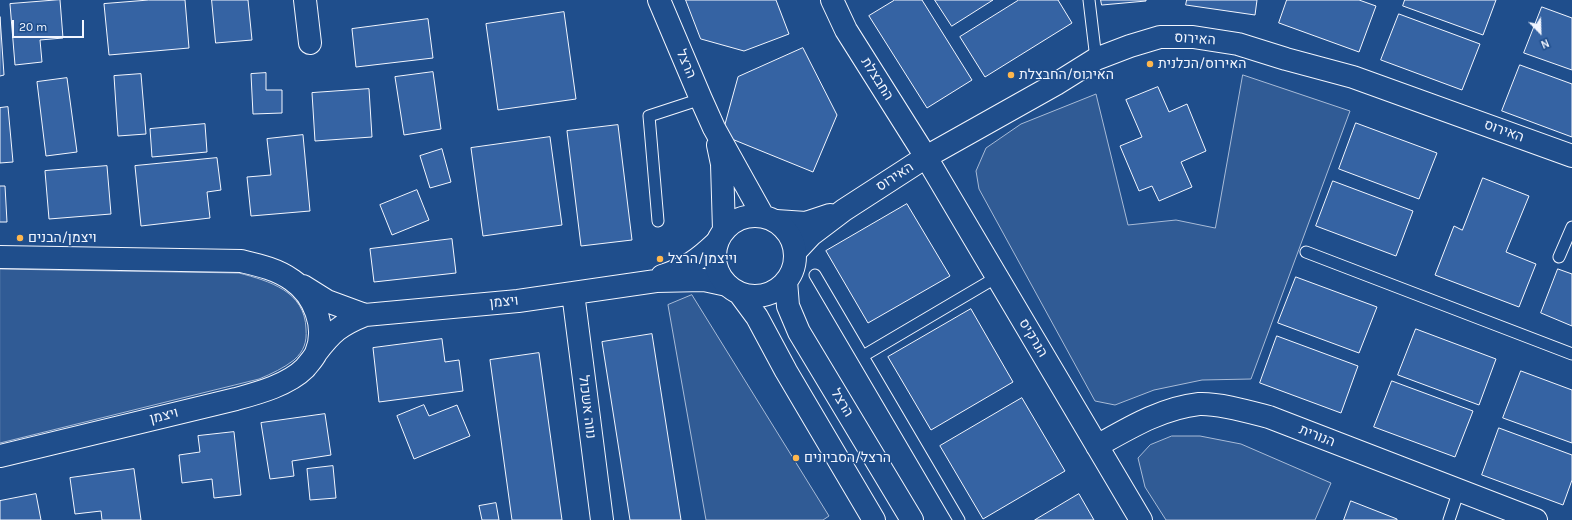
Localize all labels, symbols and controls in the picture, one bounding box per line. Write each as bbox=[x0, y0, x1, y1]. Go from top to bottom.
scale bar bbox=[14, 12, 86, 38]
north arrow bbox=[1520, 12, 1560, 52]
text: 20 m bbox=[19, 20, 47, 34]
street label: האירוס bbox=[1174, 29, 1216, 49]
text: N bbox=[1539, 36, 1551, 51]
street label: הרצל bbox=[672, 47, 700, 81]
street label: החבצלת bbox=[857, 54, 897, 104]
place label: האירוס/הכלנית bbox=[1158, 56, 1246, 72]
marker: האירוס/הכלנית bbox=[1145, 59, 1155, 69]
place label: האירוס/החבצלת bbox=[1019, 67, 1114, 83]
marker: האירוס/החבצלת bbox=[1006, 70, 1016, 80]
street label: האירוס bbox=[1482, 116, 1526, 146]
street label: האירוס bbox=[873, 159, 917, 195]
place label: ויצמן/הבנים bbox=[28, 230, 97, 246]
marker: ויצמן/הבנים bbox=[15, 233, 25, 243]
place label: וייצמן/הרצל bbox=[668, 251, 737, 267]
marker: וייצמן/הרצל bbox=[655, 254, 665, 264]
street label: ויצמן bbox=[489, 292, 519, 312]
street label: הנרקיס bbox=[1015, 316, 1051, 360]
street label: נווה אשכול bbox=[575, 374, 599, 440]
street label: הרצל bbox=[827, 386, 857, 420]
street label: ויצמן bbox=[148, 404, 180, 428]
street label: הנורית bbox=[1297, 421, 1337, 451]
place label: הרצל/הסביונים bbox=[804, 450, 891, 466]
marker: הרצל/הסביונים bbox=[791, 453, 801, 463]

